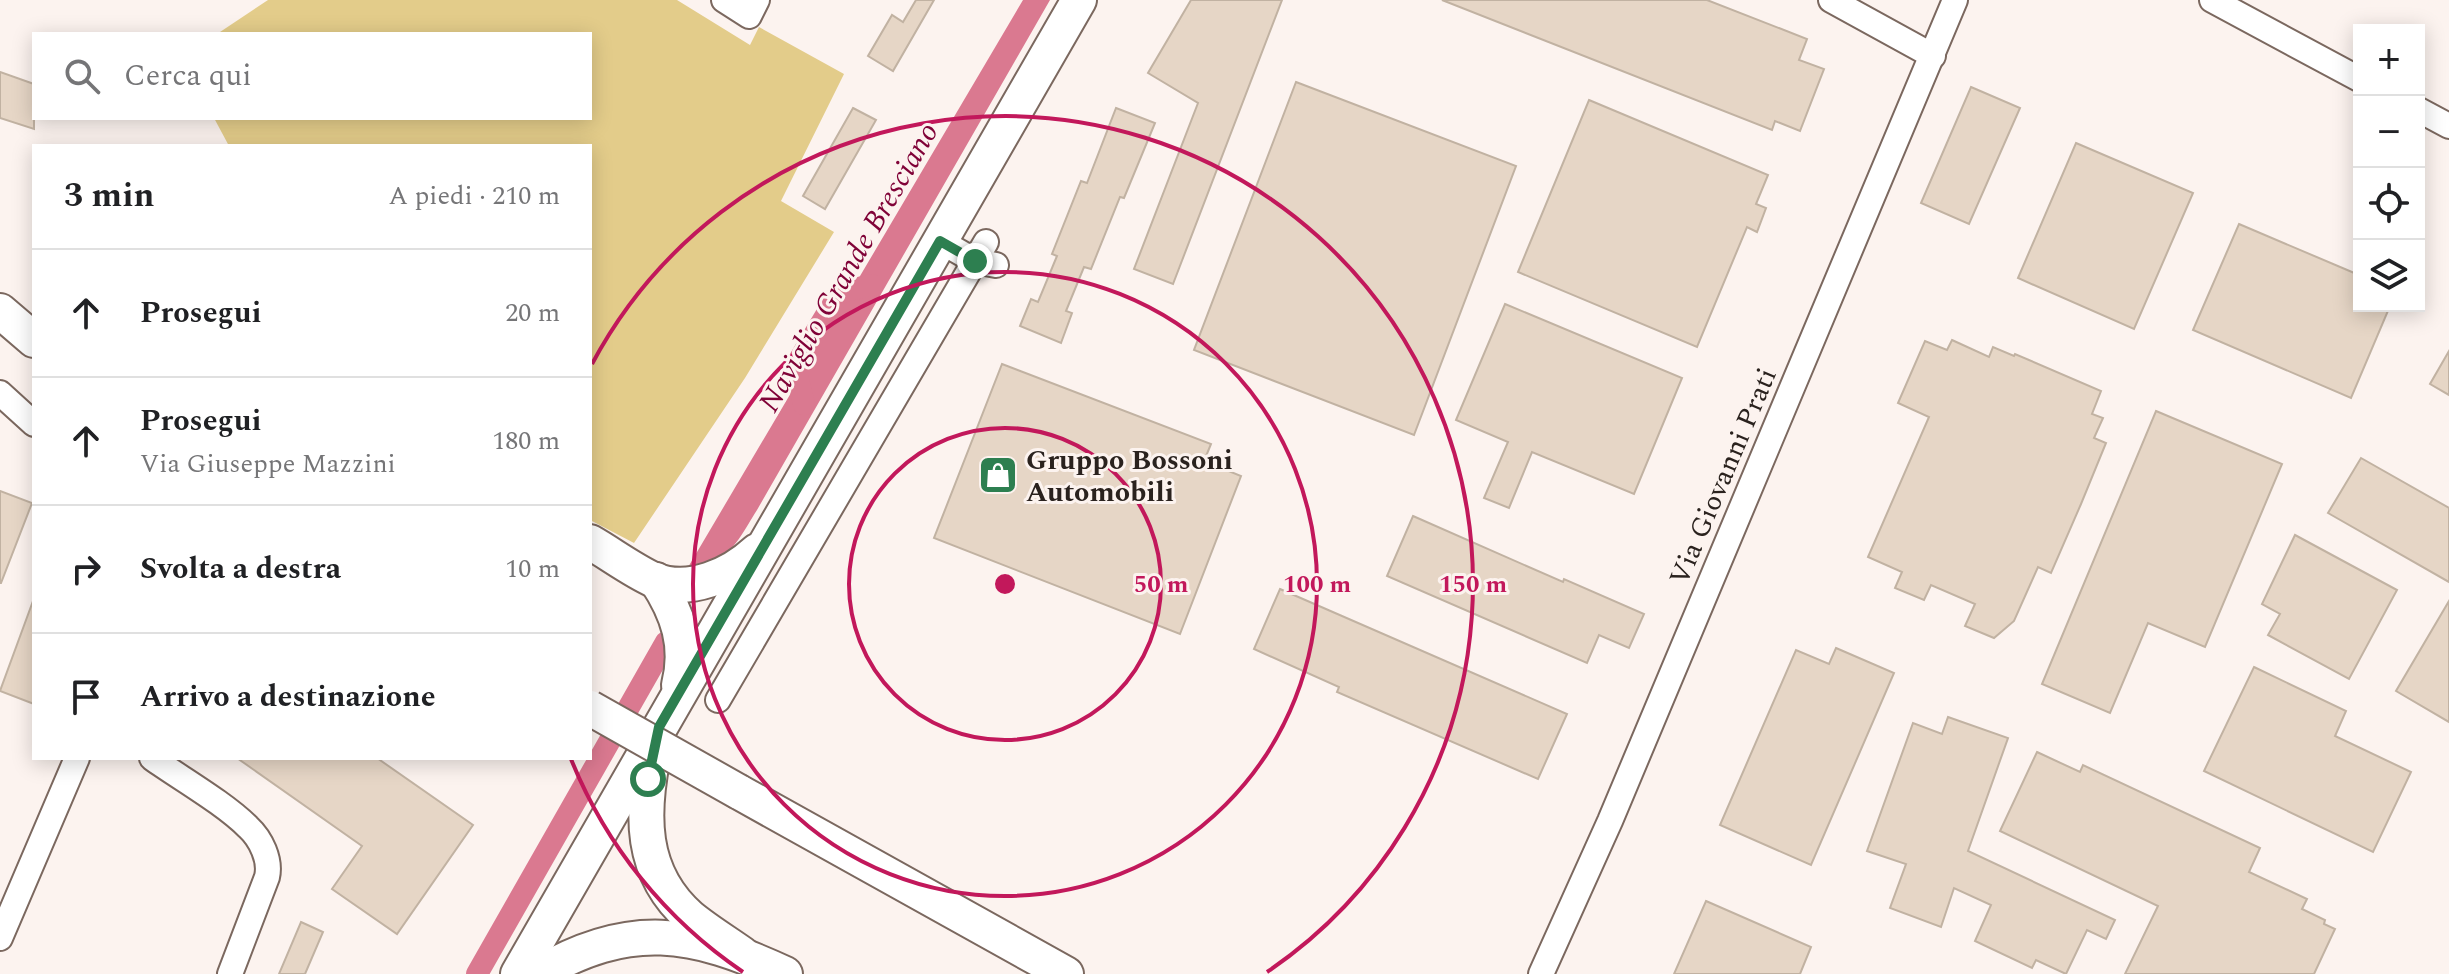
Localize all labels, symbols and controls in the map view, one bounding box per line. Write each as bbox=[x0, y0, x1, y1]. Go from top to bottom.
map controls bbox=[2353, 24, 2425, 312]
button: + bbox=[2353, 24, 2425, 96]
search box bbox=[32, 32, 592, 120]
text: Cerca qui bbox=[124, 53, 252, 99]
icon: search bbox=[60, 54, 104, 98]
button: − bbox=[2353, 96, 2425, 168]
water label: Naviglio Grande Bresciano bbox=[747, 114, 951, 421]
button: locate bbox=[2353, 168, 2425, 240]
text: 3 min bbox=[64, 170, 154, 222]
text: A piedi · 210 m bbox=[389, 176, 560, 216]
button: layers bbox=[2353, 240, 2425, 312]
route end bbox=[957, 243, 993, 279]
text: Prosegui bbox=[140, 290, 261, 336]
icon: ahead bbox=[64, 291, 108, 335]
text: 20 m bbox=[505, 293, 560, 333]
street label: Via Giovanni Prati bbox=[1658, 361, 1789, 592]
text: Prosegui bbox=[140, 398, 261, 444]
icon: ahead bbox=[64, 419, 108, 463]
text: 180 m bbox=[492, 421, 560, 461]
place label: Gruppo Bossoni Automobili bbox=[1026, 439, 1233, 514]
text: Via Giuseppe Mazzini bbox=[140, 444, 396, 484]
shop icon: Gruppo Bossoni Automobili bbox=[977, 454, 1019, 496]
text: Svolta a destra bbox=[140, 546, 341, 592]
icon: right bbox=[64, 547, 108, 591]
text: 10 m bbox=[505, 549, 560, 589]
text: 50 m bbox=[1134, 567, 1189, 603]
text: 100 m bbox=[1283, 567, 1351, 603]
text: 150 m bbox=[1439, 567, 1507, 603]
centre of rings bbox=[991, 570, 1019, 598]
text: Arrivo a destinazione bbox=[140, 674, 436, 720]
icon: arrive bbox=[64, 675, 108, 719]
route start bbox=[630, 761, 666, 797]

